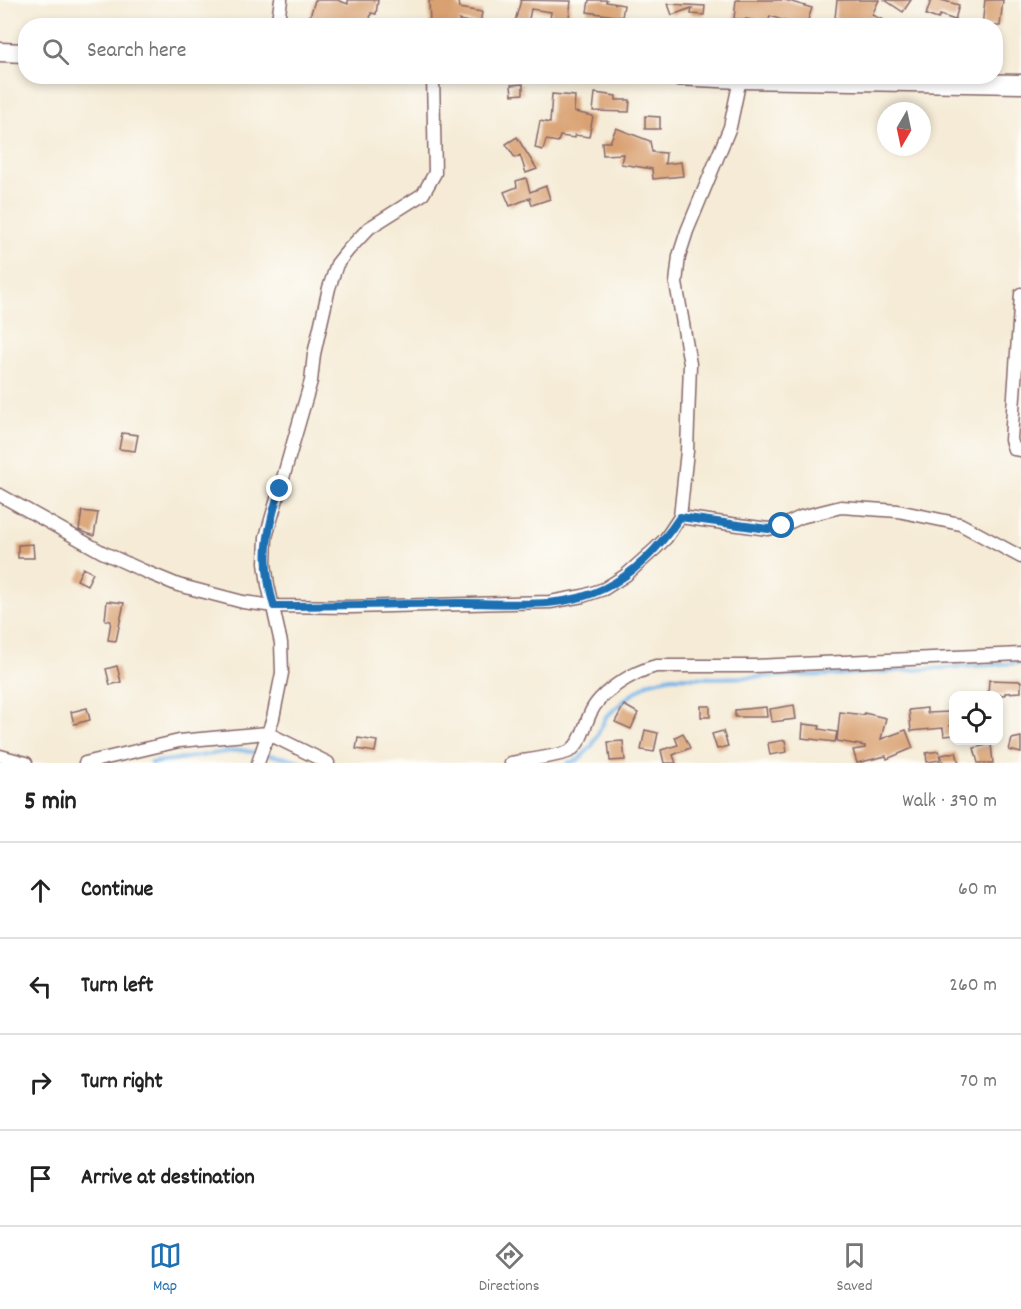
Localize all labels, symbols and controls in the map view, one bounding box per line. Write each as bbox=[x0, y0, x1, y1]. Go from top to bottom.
search box bbox=[18, 18, 1003, 84]
icon: search bbox=[39, 35, 72, 68]
text: Search here bbox=[87, 36, 186, 67]
north arrow bbox=[877, 102, 931, 156]
route end bbox=[266, 475, 292, 501]
route start bbox=[768, 512, 794, 538]
map controls bbox=[949, 691, 1003, 745]
button: locate bbox=[949, 691, 1003, 745]
text: 5 min bbox=[24, 784, 77, 821]
text: Walk · 390 m bbox=[902, 788, 997, 816]
icon: ahead bbox=[24, 874, 57, 907]
text: Continue bbox=[81, 875, 153, 906]
text: 60 m bbox=[958, 876, 997, 904]
icon: left bbox=[24, 970, 57, 1003]
text: Turn left bbox=[81, 971, 153, 1002]
text: 260 m bbox=[949, 972, 997, 1000]
icon: right bbox=[24, 1066, 57, 1099]
text: Turn right bbox=[81, 1067, 163, 1098]
text: 70 m bbox=[960, 1068, 997, 1096]
icon: arrive bbox=[24, 1162, 57, 1195]
text: Arrive at destination bbox=[81, 1163, 255, 1194]
tab: Map bbox=[149, 1239, 182, 1298]
tab: Directions bbox=[479, 1239, 539, 1298]
tab: Saved bbox=[837, 1239, 872, 1298]

